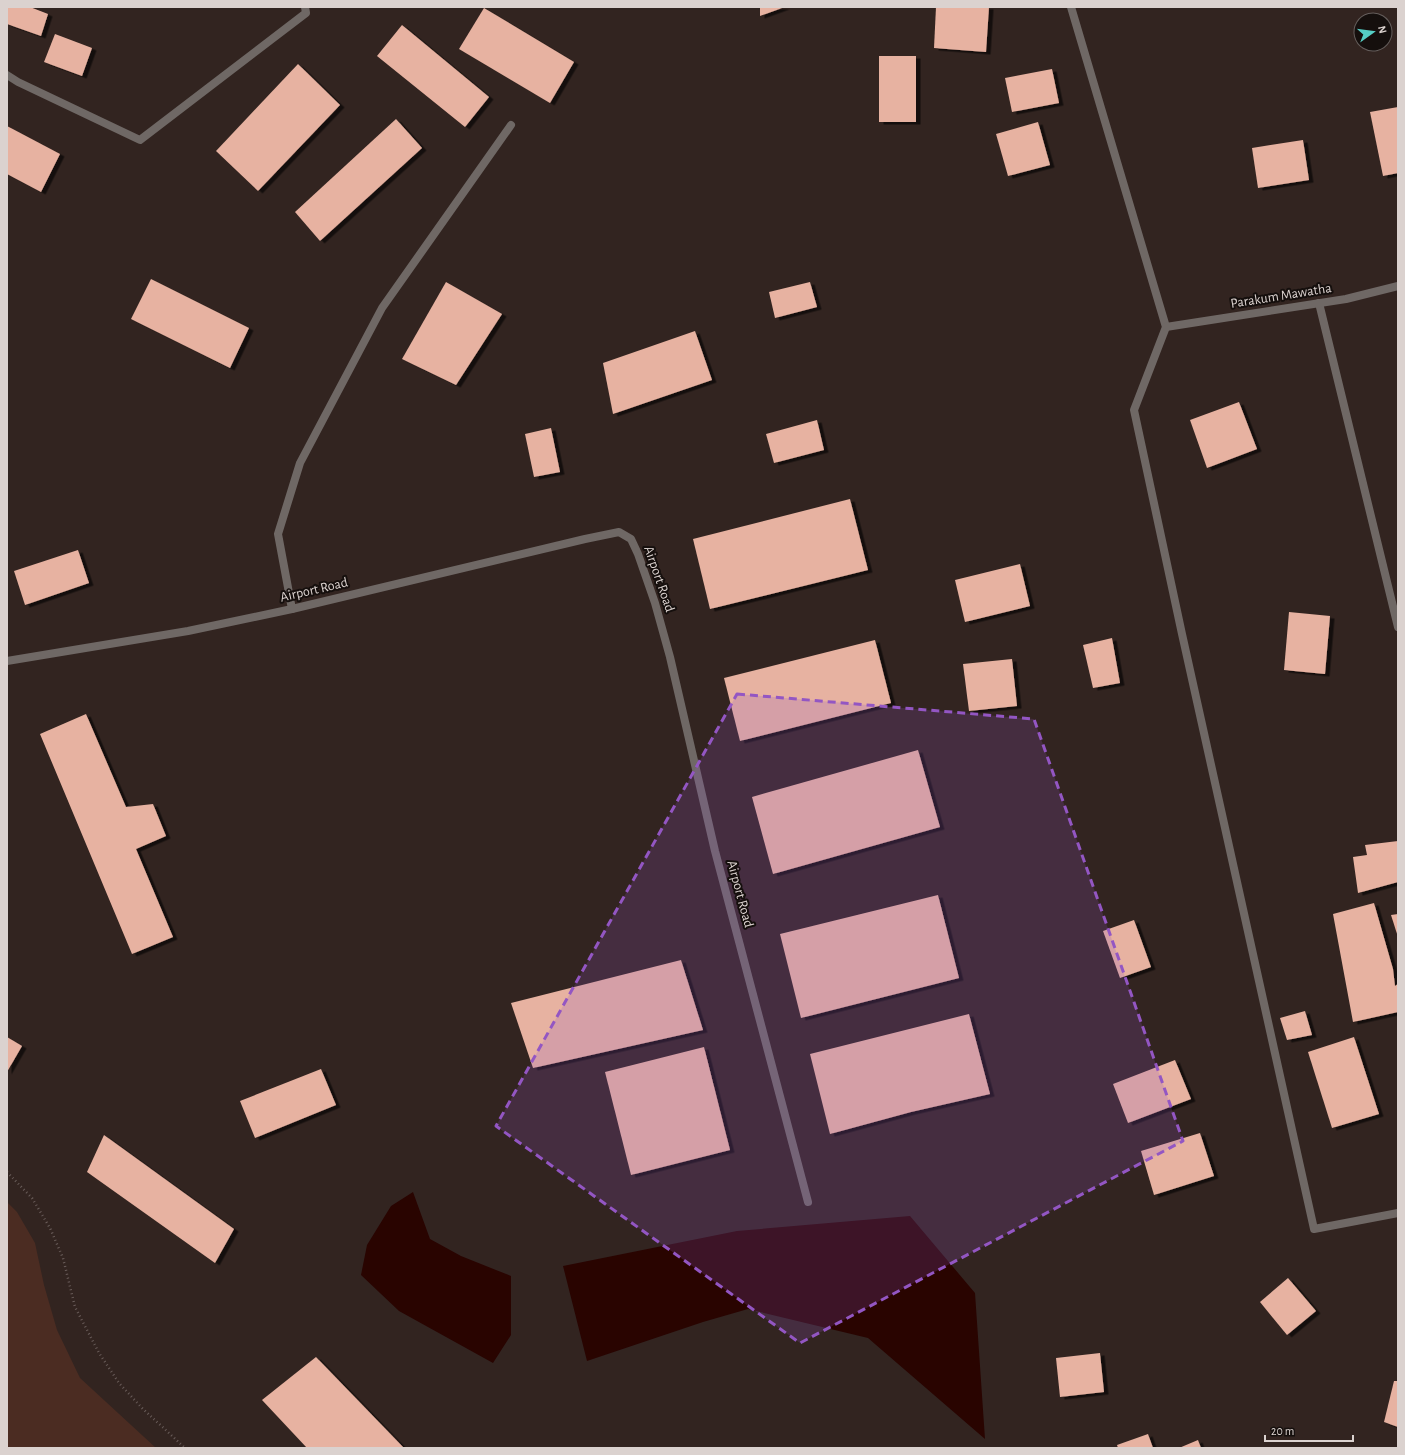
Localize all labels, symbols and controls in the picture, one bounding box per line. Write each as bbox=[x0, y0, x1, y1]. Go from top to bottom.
north arrow bbox=[1353, 12, 1393, 52]
text: N bbox=[1376, 25, 1388, 35]
street label: Parakum Mawatha bbox=[1229, 281, 1333, 311]
street label: Airport Road bbox=[641, 544, 677, 614]
street label: Airport Road bbox=[279, 575, 349, 605]
street label: Airport Road bbox=[724, 859, 756, 929]
scale bar bbox=[1265, 1417, 1353, 1443]
text: 20 m bbox=[1271, 1425, 1294, 1437]

